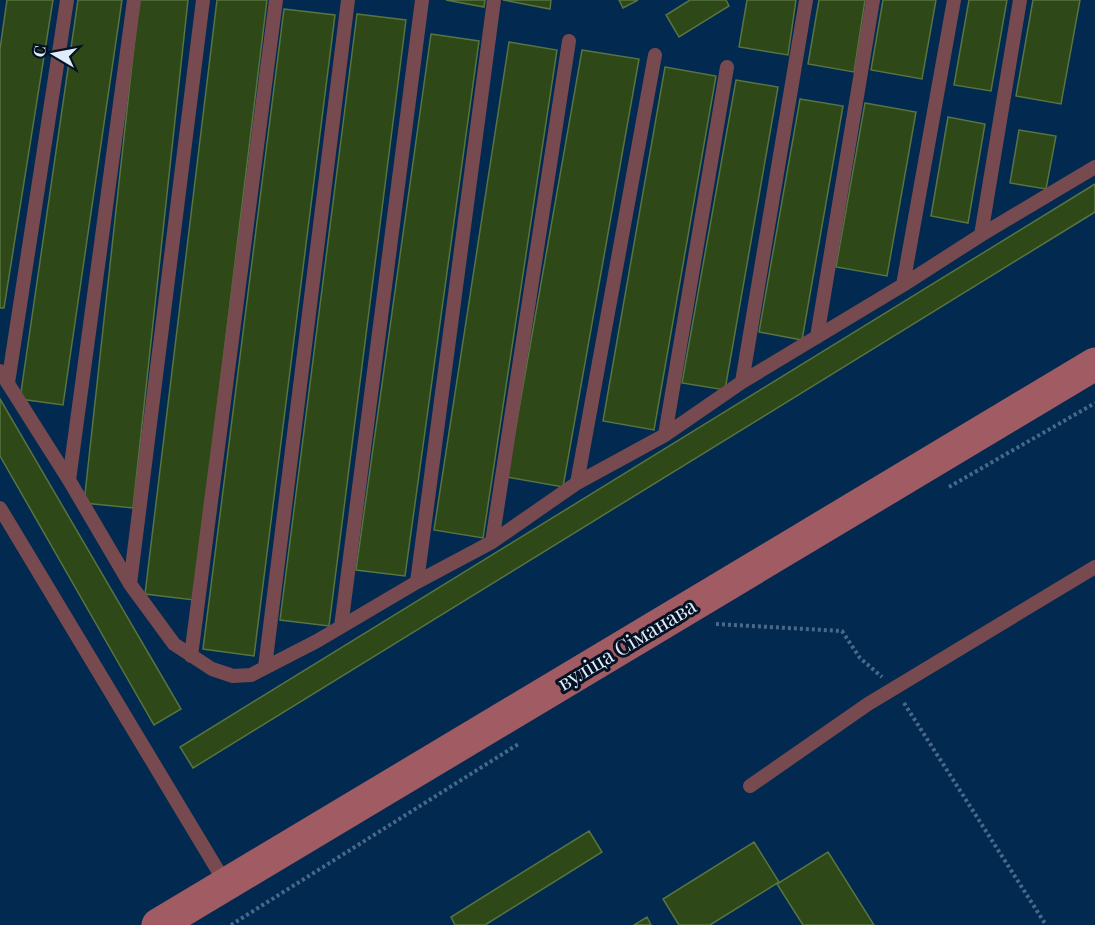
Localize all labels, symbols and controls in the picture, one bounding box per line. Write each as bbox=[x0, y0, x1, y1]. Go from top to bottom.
north arrow bbox=[24, 24, 84, 84]
text: С bbox=[27, 44, 50, 59]
street label: вуліца Сіманава bbox=[551, 590, 701, 696]

